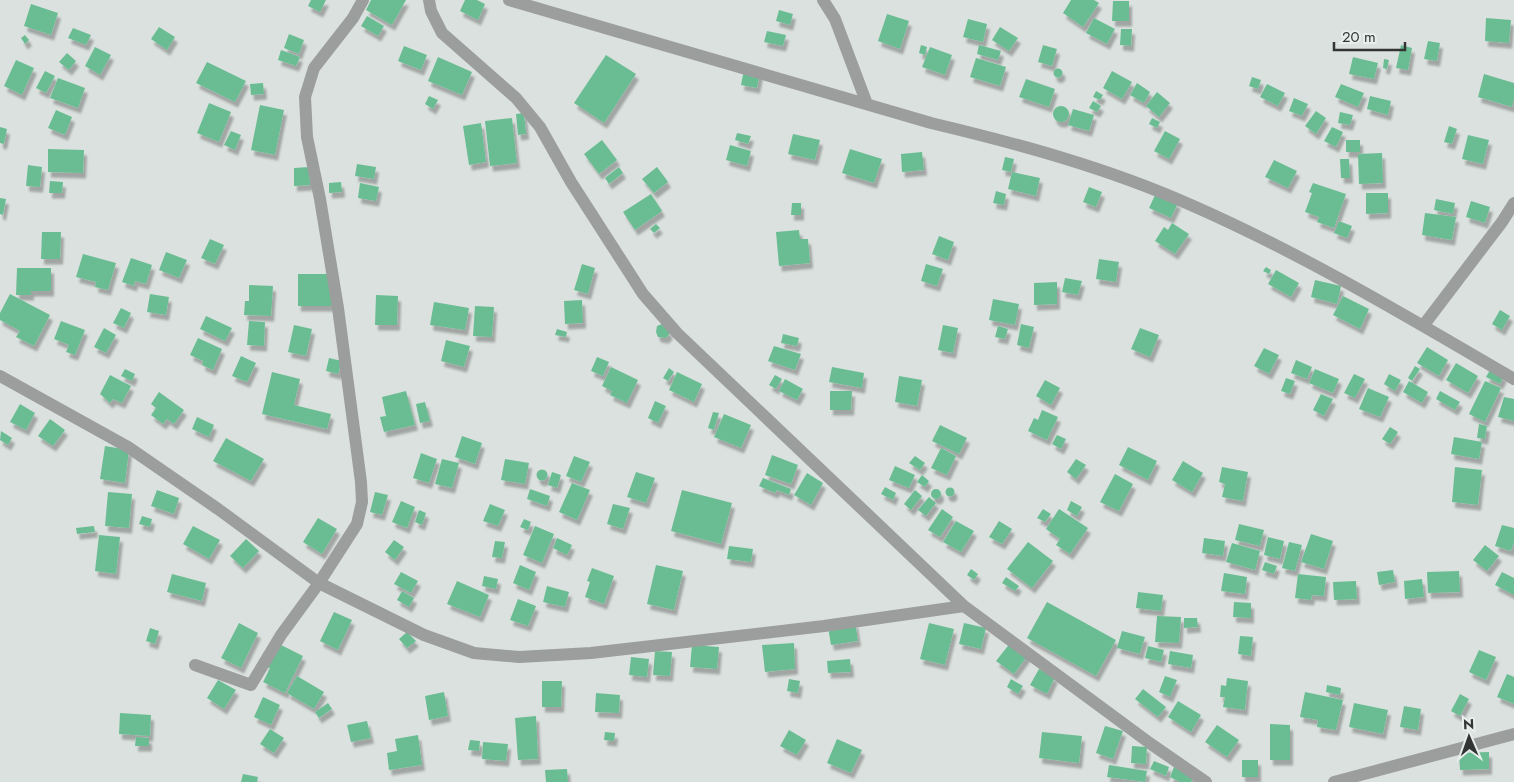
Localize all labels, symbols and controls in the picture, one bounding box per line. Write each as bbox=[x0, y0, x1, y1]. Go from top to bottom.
scale bar bbox=[1334, 20, 1405, 52]
text: 20 m bbox=[1342, 26, 1376, 48]
north arrow bbox=[1444, 712, 1494, 762]
text: N bbox=[1463, 714, 1474, 734]

